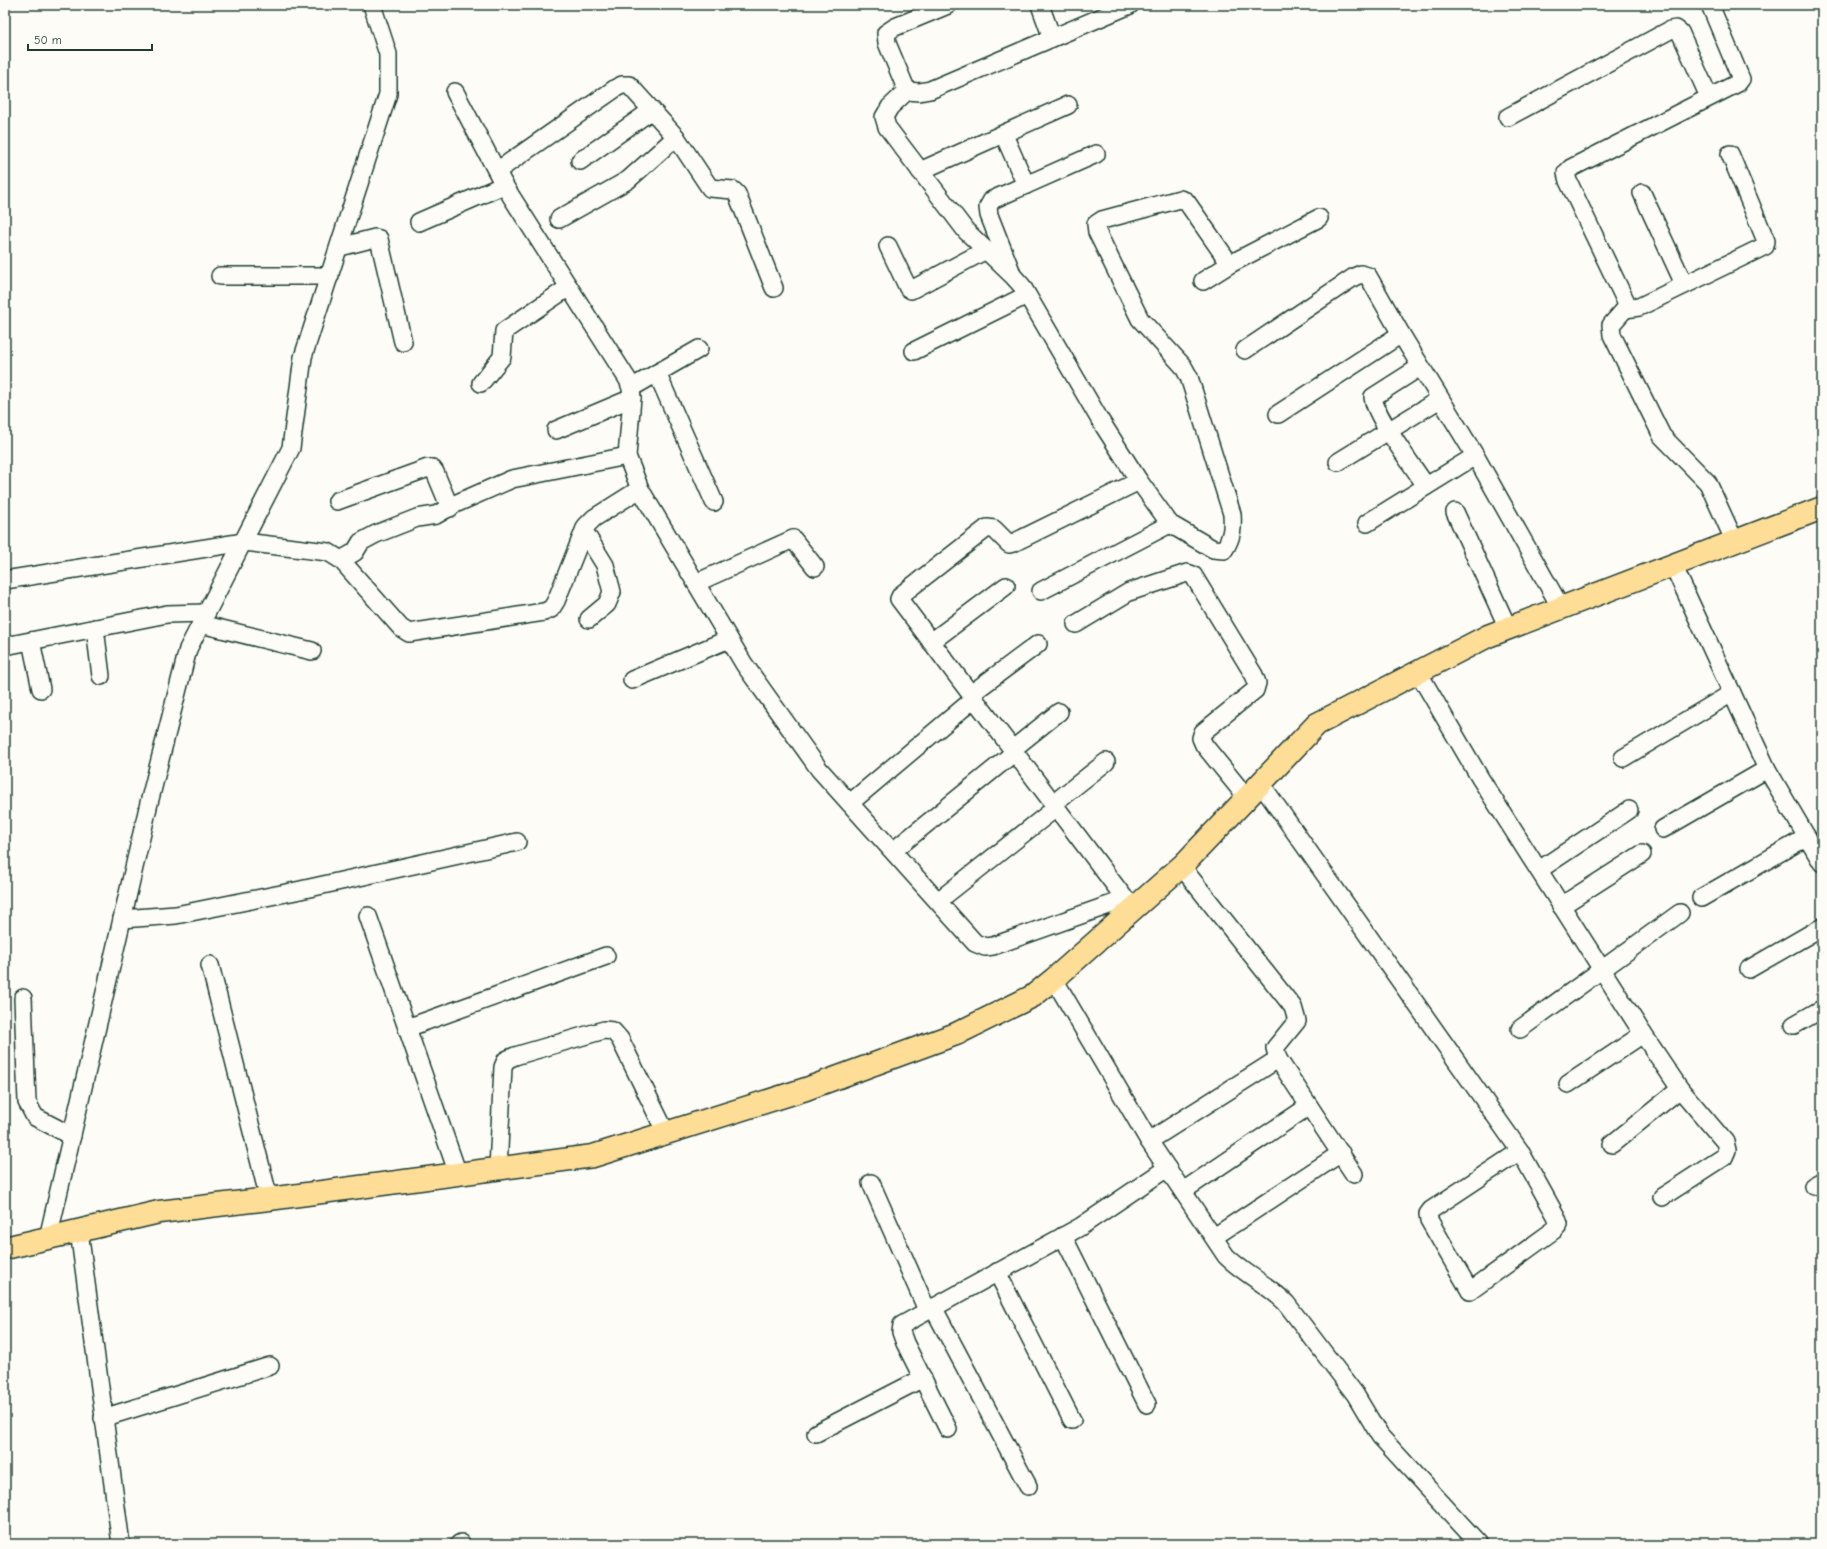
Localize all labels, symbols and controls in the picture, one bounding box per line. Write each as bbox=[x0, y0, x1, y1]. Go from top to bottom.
scale bar bbox=[28, 26, 152, 52]
text: 50 m bbox=[34, 33, 62, 47]

